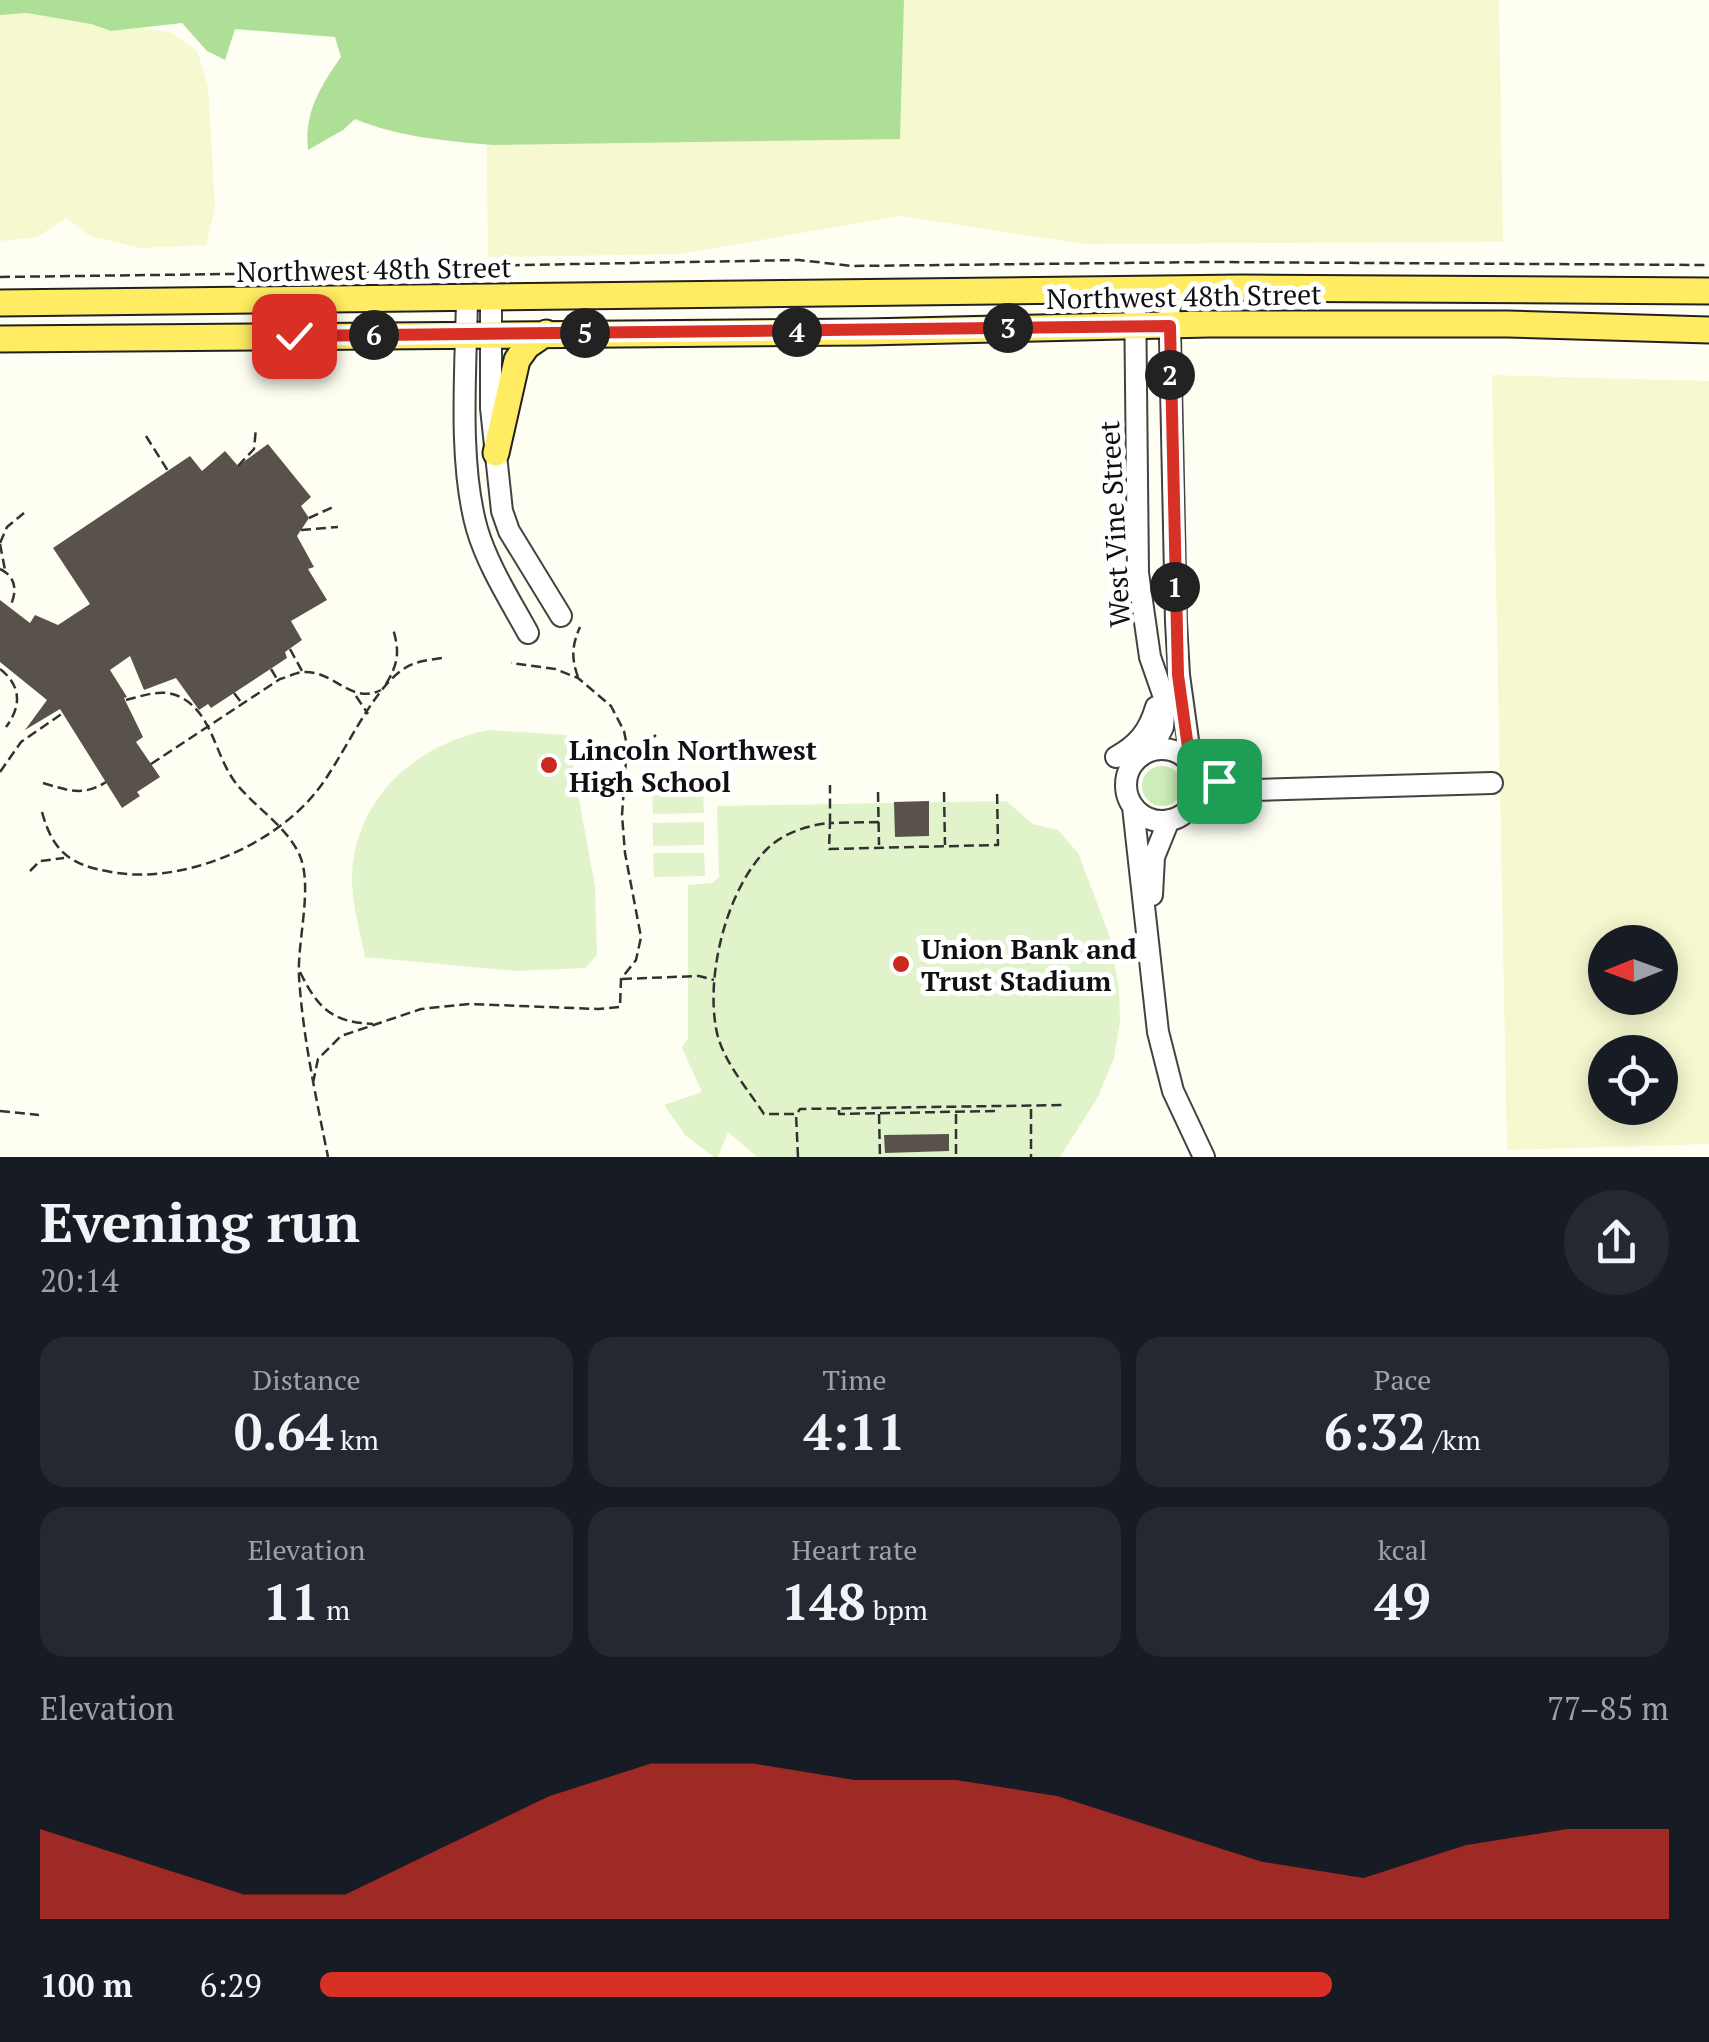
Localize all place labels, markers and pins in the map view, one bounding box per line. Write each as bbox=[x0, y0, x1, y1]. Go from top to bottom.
pin bbox=[252, 294, 337, 379]
pin: 3 bbox=[983, 303, 1033, 353]
pin: 4 bbox=[772, 307, 822, 357]
pin: 5 bbox=[560, 308, 610, 358]
pin: 6 bbox=[349, 310, 399, 360]
pin: 2 bbox=[1145, 350, 1195, 400]
pin: 1 bbox=[1150, 562, 1200, 612]
place label: Lincoln Northwest High School bbox=[569, 731, 817, 800]
pin bbox=[1177, 739, 1262, 824]
marker: Lincoln Northwest High School bbox=[538, 754, 560, 776]
place label: Union Bank and Trust Stadium bbox=[921, 930, 1137, 999]
marker: Union Bank and Trust Stadium bbox=[890, 953, 912, 975]

